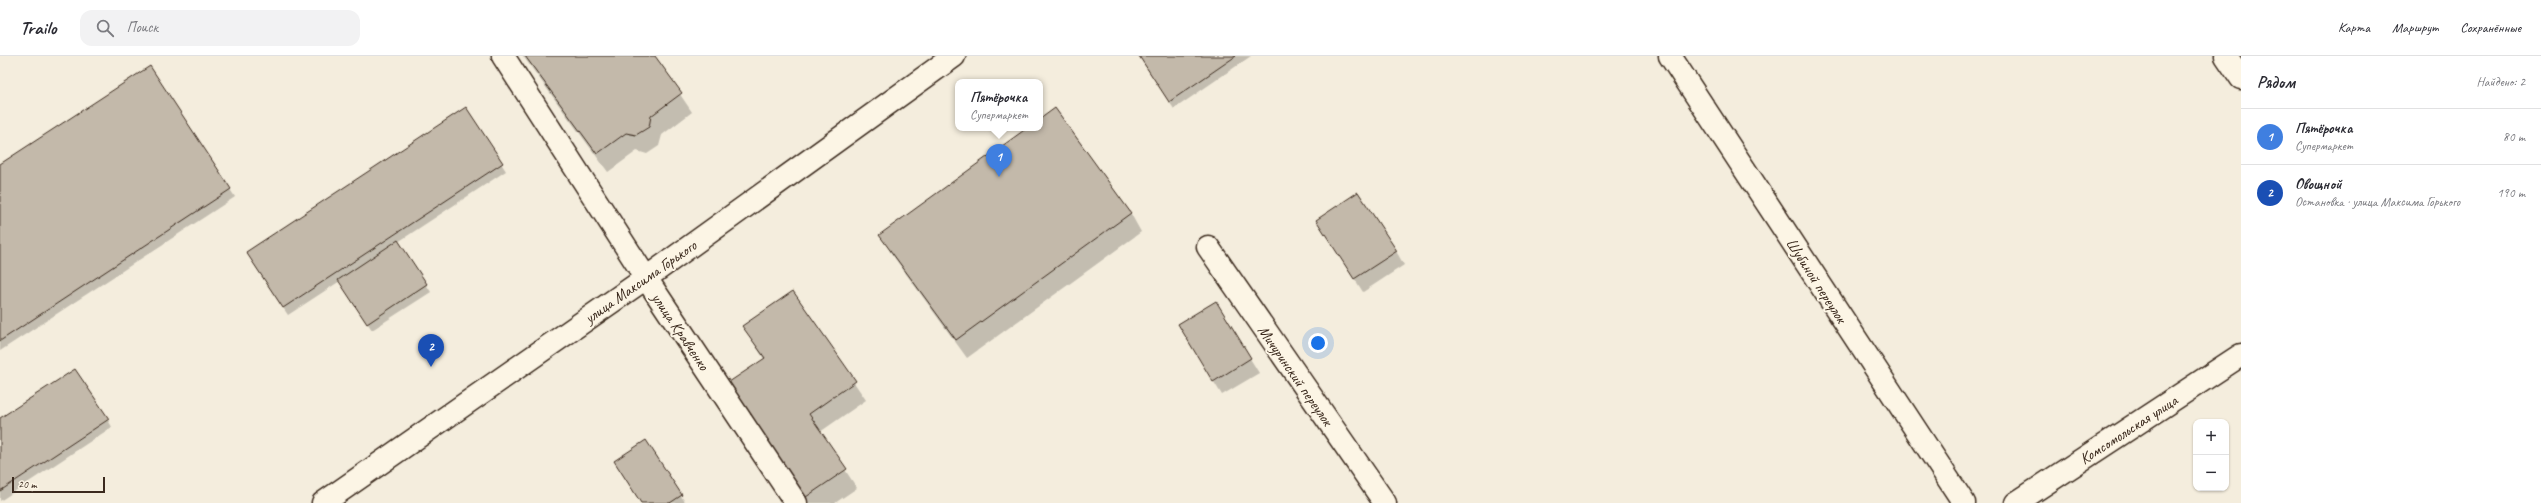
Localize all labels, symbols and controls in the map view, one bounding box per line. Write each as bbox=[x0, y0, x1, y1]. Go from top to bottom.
search box bbox=[80, 10, 360, 46]
text: Trailo bbox=[20, 16, 56, 40]
icon: search bbox=[94, 17, 116, 39]
text: Поиск bbox=[126, 18, 158, 37]
text: Карта bbox=[2338, 19, 2370, 36]
text: Маршрут bbox=[2392, 19, 2438, 36]
text: Сохранённые bbox=[2460, 19, 2521, 36]
text: Рядом bbox=[2257, 72, 2295, 93]
text: Найдено: 2 bbox=[2477, 74, 2525, 90]
popup bbox=[955, 79, 1043, 131]
text: Пятёрочка bbox=[970, 88, 1027, 107]
text: Супермаркет bbox=[970, 107, 1028, 123]
text: Пятёрочка bbox=[2295, 119, 2352, 138]
text: 1 bbox=[2267, 129, 2273, 145]
text: 80 m bbox=[2503, 129, 2525, 145]
text: Супермаркет bbox=[2295, 138, 2353, 154]
pin: 1 bbox=[986, 144, 1012, 177]
text: Овощной bbox=[2295, 175, 2341, 194]
text: 2 bbox=[2267, 185, 2273, 201]
text: 190 m bbox=[2497, 185, 2525, 201]
text: Остановка · улица Максима Горького bbox=[2295, 194, 2460, 210]
street label: Шубиной переулок bbox=[1781, 234, 1852, 329]
street label: улица Максима Горького bbox=[580, 235, 702, 329]
street label: улица Кравченко bbox=[646, 288, 714, 375]
street label: Мичуринский переулок bbox=[1253, 321, 1338, 431]
your location bbox=[1308, 333, 1328, 353]
pin: 2 bbox=[418, 334, 444, 367]
street label: Комсомольская улица bbox=[2076, 390, 2183, 469]
map controls bbox=[2193, 419, 2229, 491]
button: + bbox=[2193, 419, 2229, 455]
button: − bbox=[2193, 455, 2229, 491]
scale bar bbox=[12, 475, 105, 494]
text: 20 m bbox=[18, 477, 37, 491]

